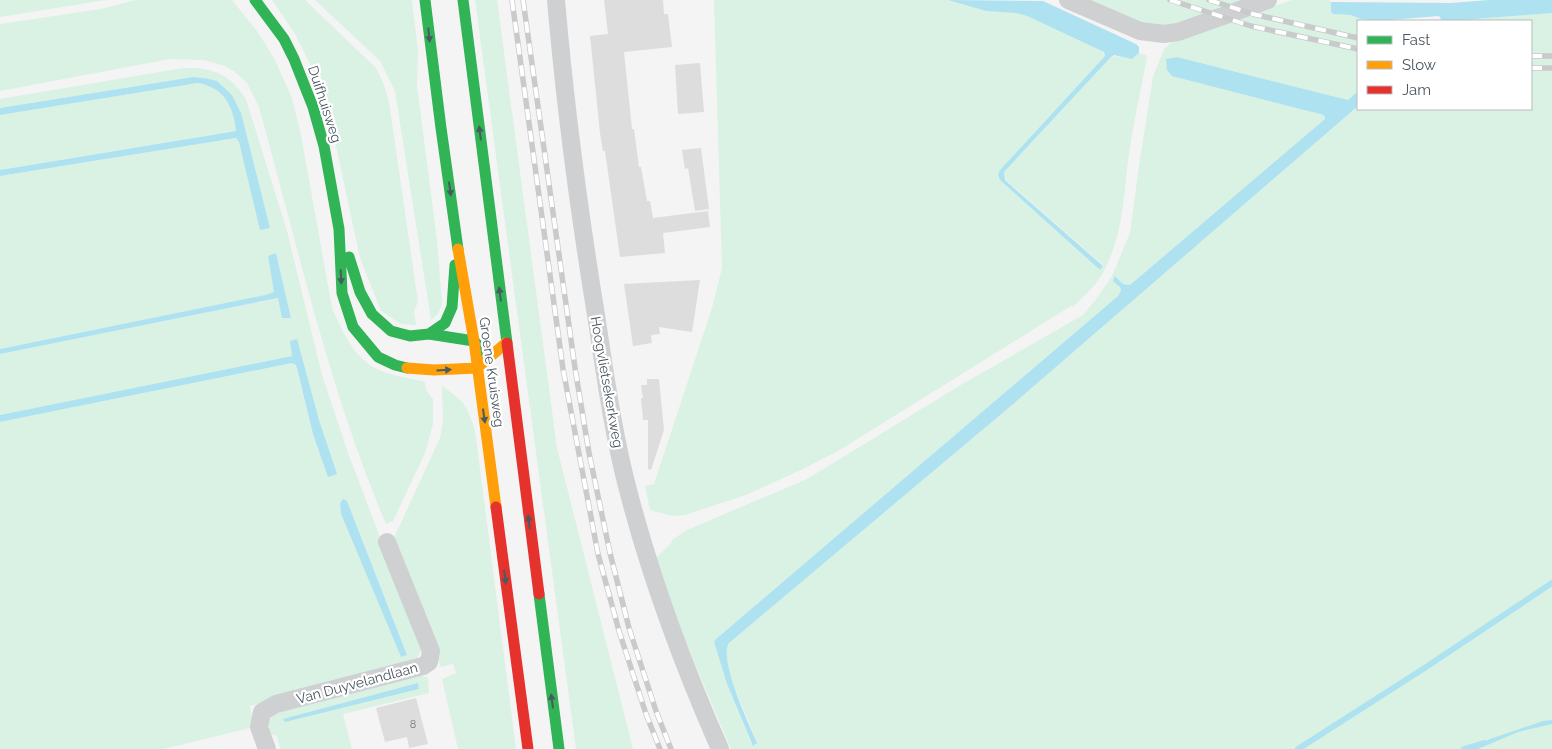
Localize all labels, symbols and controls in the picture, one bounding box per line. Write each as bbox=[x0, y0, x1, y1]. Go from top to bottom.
legend bbox=[1357, 20, 1532, 110]
one-way arrow bbox=[425, 28, 433, 44]
text: Fast bbox=[1402, 31, 1430, 49]
text: Slow bbox=[1402, 56, 1436, 74]
street label: Duifhuisweg bbox=[305, 63, 345, 145]
text: Jam bbox=[1402, 81, 1431, 99]
one-way arrow bbox=[475, 125, 483, 141]
one-way arrow bbox=[446, 181, 454, 197]
one-way arrow bbox=[337, 270, 345, 286]
one-way arrow bbox=[496, 286, 504, 302]
street label: Hoogvlietsekerkweg bbox=[588, 315, 626, 449]
street label: Groene Kruisweg bbox=[476, 316, 508, 428]
one-way arrow bbox=[436, 365, 452, 373]
one-way arrow bbox=[480, 408, 488, 424]
one-way arrow bbox=[525, 514, 533, 530]
one-way arrow bbox=[502, 569, 510, 585]
street label: Van Duyvelandlaan bbox=[295, 659, 419, 707]
one-way arrow bbox=[547, 692, 555, 708]
house number: 8 bbox=[410, 718, 416, 731]

